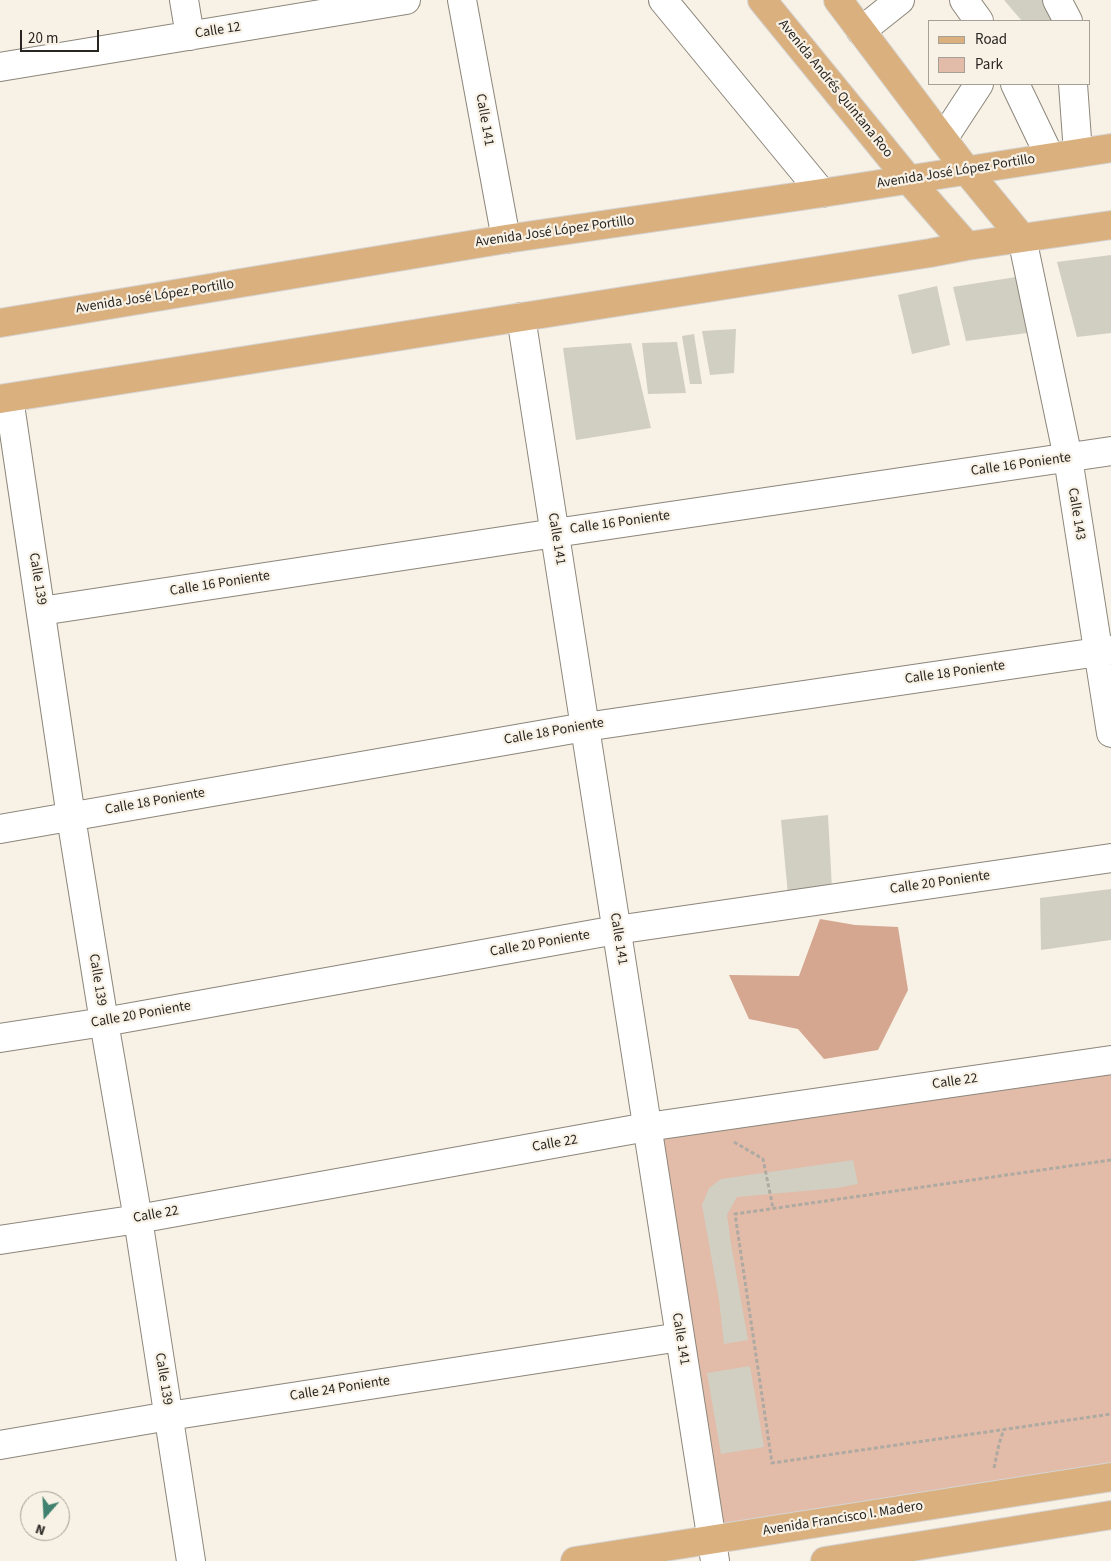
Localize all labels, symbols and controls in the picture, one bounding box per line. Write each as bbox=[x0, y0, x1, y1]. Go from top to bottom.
street label: Avenida Andrés Quintana Roo bbox=[774, 16, 896, 162]
street label: Calle 12 bbox=[194, 19, 242, 43]
scale bar bbox=[22, 20, 101, 52]
legend bbox=[928, 20, 1091, 85]
text: 20 m bbox=[28, 28, 58, 49]
text: Road bbox=[975, 29, 1007, 50]
text: Park bbox=[975, 54, 1003, 75]
street label: Calle 141 bbox=[471, 93, 497, 147]
street label: Avenida José López Portillo bbox=[876, 151, 1036, 193]
street label: Avenida José López Portillo bbox=[475, 213, 635, 251]
street label: Avenida José López Portillo bbox=[75, 276, 235, 318]
street label: Calle 16 Poniente bbox=[970, 450, 1072, 480]
street label: Calle 143 bbox=[1064, 487, 1088, 541]
street label: Calle 16 Poniente bbox=[569, 508, 671, 538]
street label: Calle 141 bbox=[544, 512, 568, 566]
street label: Calle 139 bbox=[25, 552, 49, 606]
street label: Calle 16 Poniente bbox=[169, 568, 271, 600]
street label: Calle 18 Poniente bbox=[904, 658, 1006, 688]
street label: Calle 18 Poniente bbox=[503, 715, 605, 749]
street label: Calle 18 Poniente bbox=[104, 785, 206, 819]
street label: Calle 20 Poniente bbox=[889, 868, 991, 898]
street label: Calle 141 bbox=[606, 912, 630, 966]
street label: Calle 20 Poniente bbox=[489, 927, 591, 961]
street label: Calle 139 bbox=[85, 953, 109, 1007]
street label: Calle 20 Poniente bbox=[90, 998, 192, 1032]
street label: Calle 22 bbox=[931, 1070, 979, 1094]
street label: Calle 22 bbox=[531, 1132, 579, 1156]
street label: Calle 22 bbox=[132, 1203, 180, 1227]
street label: Calle 141 bbox=[668, 1312, 692, 1366]
street label: Calle 139 bbox=[151, 1352, 175, 1406]
street label: Calle 24 Poniente bbox=[289, 1373, 391, 1405]
north arrow bbox=[20, 1491, 70, 1541]
street label: Avenida Francisco I. Madero bbox=[762, 1498, 924, 1540]
text: N bbox=[33, 1518, 48, 1540]

